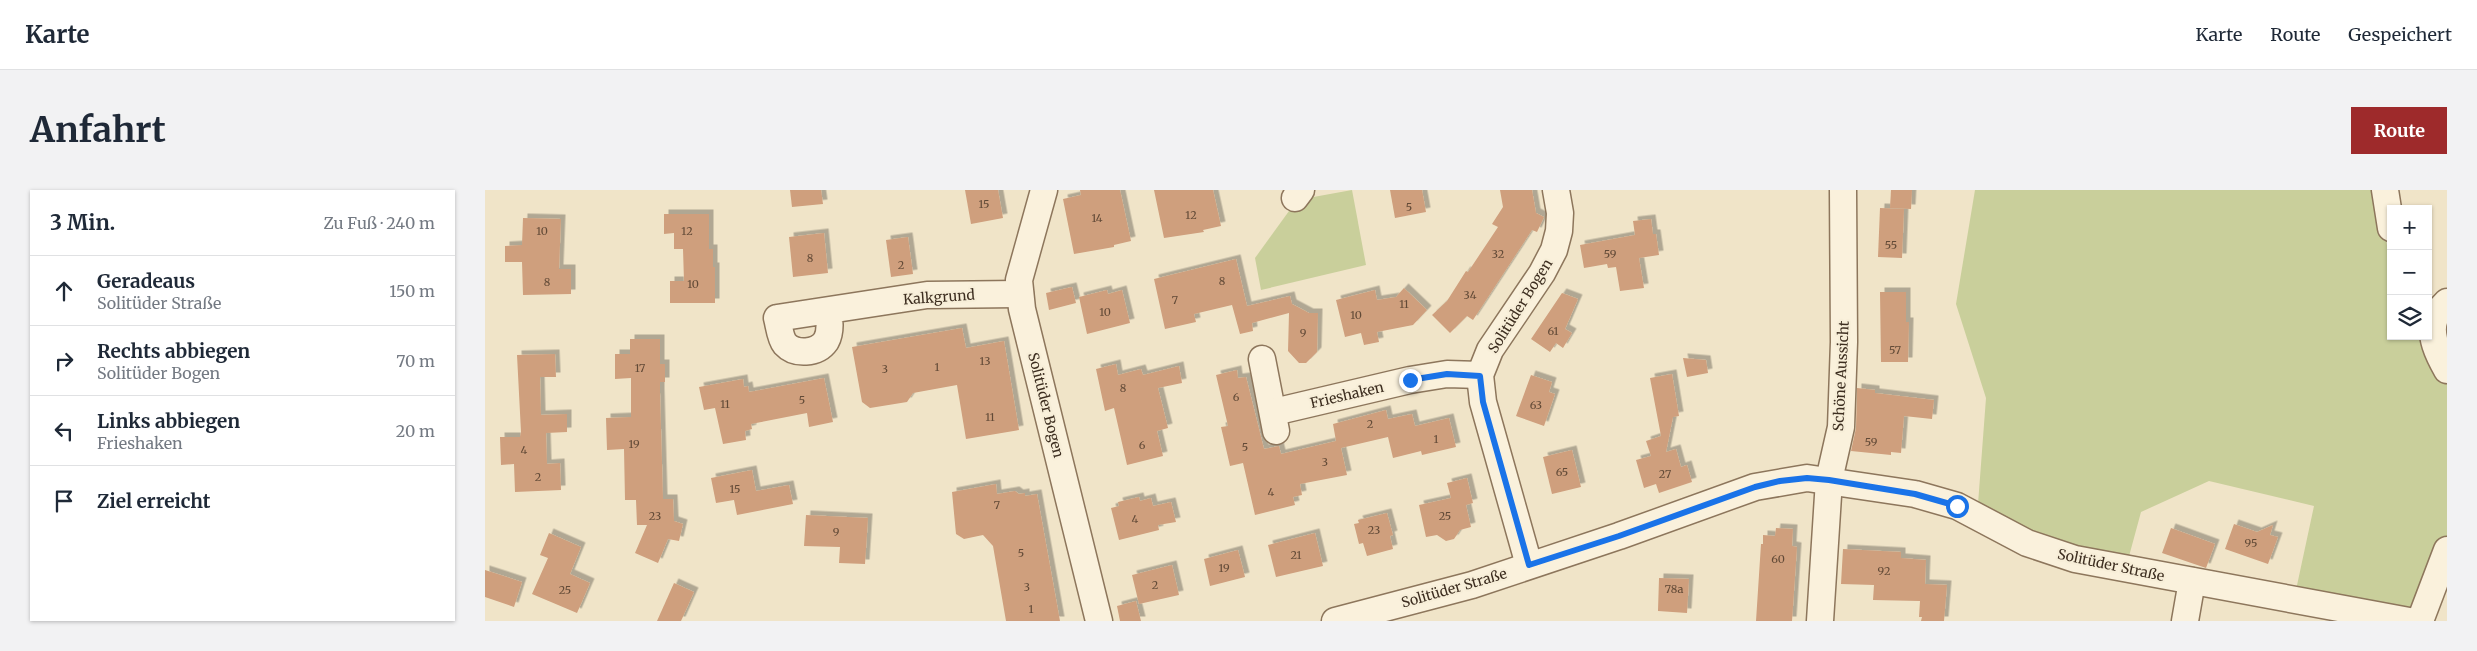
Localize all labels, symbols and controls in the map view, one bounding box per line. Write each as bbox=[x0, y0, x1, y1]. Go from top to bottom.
text: Karte bbox=[25, 19, 90, 50]
text: Karte bbox=[2196, 23, 2242, 46]
text: Route bbox=[2270, 23, 2320, 46]
text: Gespeichert bbox=[2348, 23, 2452, 46]
button: Route bbox=[2351, 107, 2447, 154]
text: Anfahrt bbox=[30, 108, 166, 152]
house number: 15 bbox=[978, 197, 990, 211]
house number: 5 bbox=[1406, 200, 1412, 214]
map controls bbox=[2387, 205, 2432, 340]
button: + bbox=[2387, 205, 2432, 250]
house number: 12 bbox=[1185, 208, 1197, 222]
text: 3 Min. bbox=[50, 209, 115, 236]
house number: 14 bbox=[1091, 211, 1103, 225]
text: Zu Fuß · 240 m bbox=[323, 213, 435, 233]
house number: 10 bbox=[536, 224, 548, 238]
house number: 12 bbox=[681, 224, 693, 238]
house number: 55 bbox=[1885, 238, 1897, 252]
house number: 32 bbox=[1492, 247, 1504, 261]
house number: 59 bbox=[1604, 247, 1617, 261]
button: − bbox=[2387, 250, 2432, 295]
house number: 8 bbox=[807, 251, 814, 265]
street label: Solitüder Bogen bbox=[1484, 256, 1556, 356]
house number: 2 bbox=[898, 258, 904, 272]
text: Geradeaus bbox=[97, 269, 195, 293]
house number: 8 bbox=[1219, 274, 1226, 288]
house number: 8 bbox=[544, 275, 551, 289]
icon: ahead bbox=[50, 277, 78, 305]
house number: 10 bbox=[687, 277, 699, 291]
text: 150 m bbox=[389, 281, 435, 301]
street label: Kalkgrund bbox=[902, 285, 976, 308]
house number: 34 bbox=[1464, 288, 1477, 302]
text: Solitüder Straße bbox=[97, 293, 221, 313]
house number: 7 bbox=[1172, 293, 1178, 307]
button: layers bbox=[2387, 295, 2432, 340]
house number: 11 bbox=[1399, 297, 1409, 311]
house number: 10 bbox=[1099, 305, 1111, 319]
house number: 10 bbox=[1350, 308, 1362, 322]
street label: Schöne Aussicht bbox=[1829, 320, 1853, 432]
house number: 61 bbox=[1548, 324, 1558, 338]
house number: 9 bbox=[1300, 326, 1307, 340]
text: Rechts abbiegen bbox=[97, 339, 250, 363]
house number: 57 bbox=[1889, 343, 1901, 357]
icon: right bbox=[50, 347, 78, 375]
text: 70 m bbox=[396, 351, 435, 371]
street label: Solitüder Bogen bbox=[1024, 351, 1068, 459]
house number: 13 bbox=[980, 354, 990, 368]
house number: 1 bbox=[935, 360, 940, 374]
house number: 17 bbox=[635, 361, 645, 375]
house number: 3 bbox=[882, 362, 888, 376]
text: Solitüder Bogen bbox=[97, 363, 220, 383]
route end bbox=[1399, 369, 1422, 392]
street label: Frieshaken bbox=[1308, 378, 1386, 412]
house number: 8 bbox=[1120, 381, 1127, 395]
house number: 6 bbox=[1233, 390, 1240, 404]
house number: 5 bbox=[799, 393, 805, 407]
house number: 11 bbox=[720, 397, 730, 411]
house number: 63 bbox=[1530, 398, 1542, 412]
text: Links abbiegen bbox=[97, 409, 240, 433]
house number: 11 bbox=[985, 410, 995, 424]
icon: left bbox=[50, 417, 78, 445]
house number: 2 bbox=[1367, 417, 1373, 431]
text: 20 m bbox=[396, 421, 435, 441]
house number: 1 bbox=[1434, 432, 1439, 446]
text: Frieshaken bbox=[97, 433, 183, 453]
house number: 59 bbox=[1865, 435, 1878, 449]
house number: 19 bbox=[628, 437, 640, 451]
house number: 6 bbox=[1139, 438, 1146, 452]
house number: 5 bbox=[1242, 440, 1248, 454]
house number: 4 bbox=[521, 443, 528, 457]
house number: 3 bbox=[1322, 455, 1328, 469]
house number: 65 bbox=[1556, 465, 1568, 479]
house number: 27 bbox=[1659, 467, 1671, 481]
house number: 2 bbox=[535, 470, 541, 484]
house number: 15 bbox=[729, 482, 741, 496]
house number: 4 bbox=[1268, 485, 1275, 499]
icon: arrive bbox=[50, 487, 78, 515]
text: Ziel erreicht bbox=[97, 489, 210, 513]
route start bbox=[1946, 495, 1969, 518]
house number: 7 bbox=[994, 498, 1000, 512]
house number: 23 bbox=[649, 509, 661, 523]
house number: 25 bbox=[1439, 509, 1451, 523]
house number: 4 bbox=[1132, 512, 1139, 526]
house number: 23 bbox=[1368, 523, 1380, 537]
house number: 9 bbox=[833, 525, 840, 539]
house number: 95 bbox=[2245, 536, 2257, 550]
street label: Solitüder Straße bbox=[2056, 545, 2166, 585]
house number: 5 bbox=[1018, 546, 1024, 560]
house number: 21 bbox=[1290, 548, 1302, 562]
house number: 60 bbox=[1771, 552, 1785, 566]
house number: 19 bbox=[1218, 561, 1230, 575]
street label: Solitüder Straße bbox=[1399, 564, 1509, 612]
house number: 92 bbox=[1878, 564, 1890, 578]
house number: 2 bbox=[1152, 578, 1158, 592]
house number: 3 bbox=[1024, 580, 1030, 594]
house number: 78a bbox=[1665, 582, 1683, 596]
house number: 25 bbox=[559, 583, 571, 597]
house number: 1 bbox=[1029, 602, 1034, 616]

